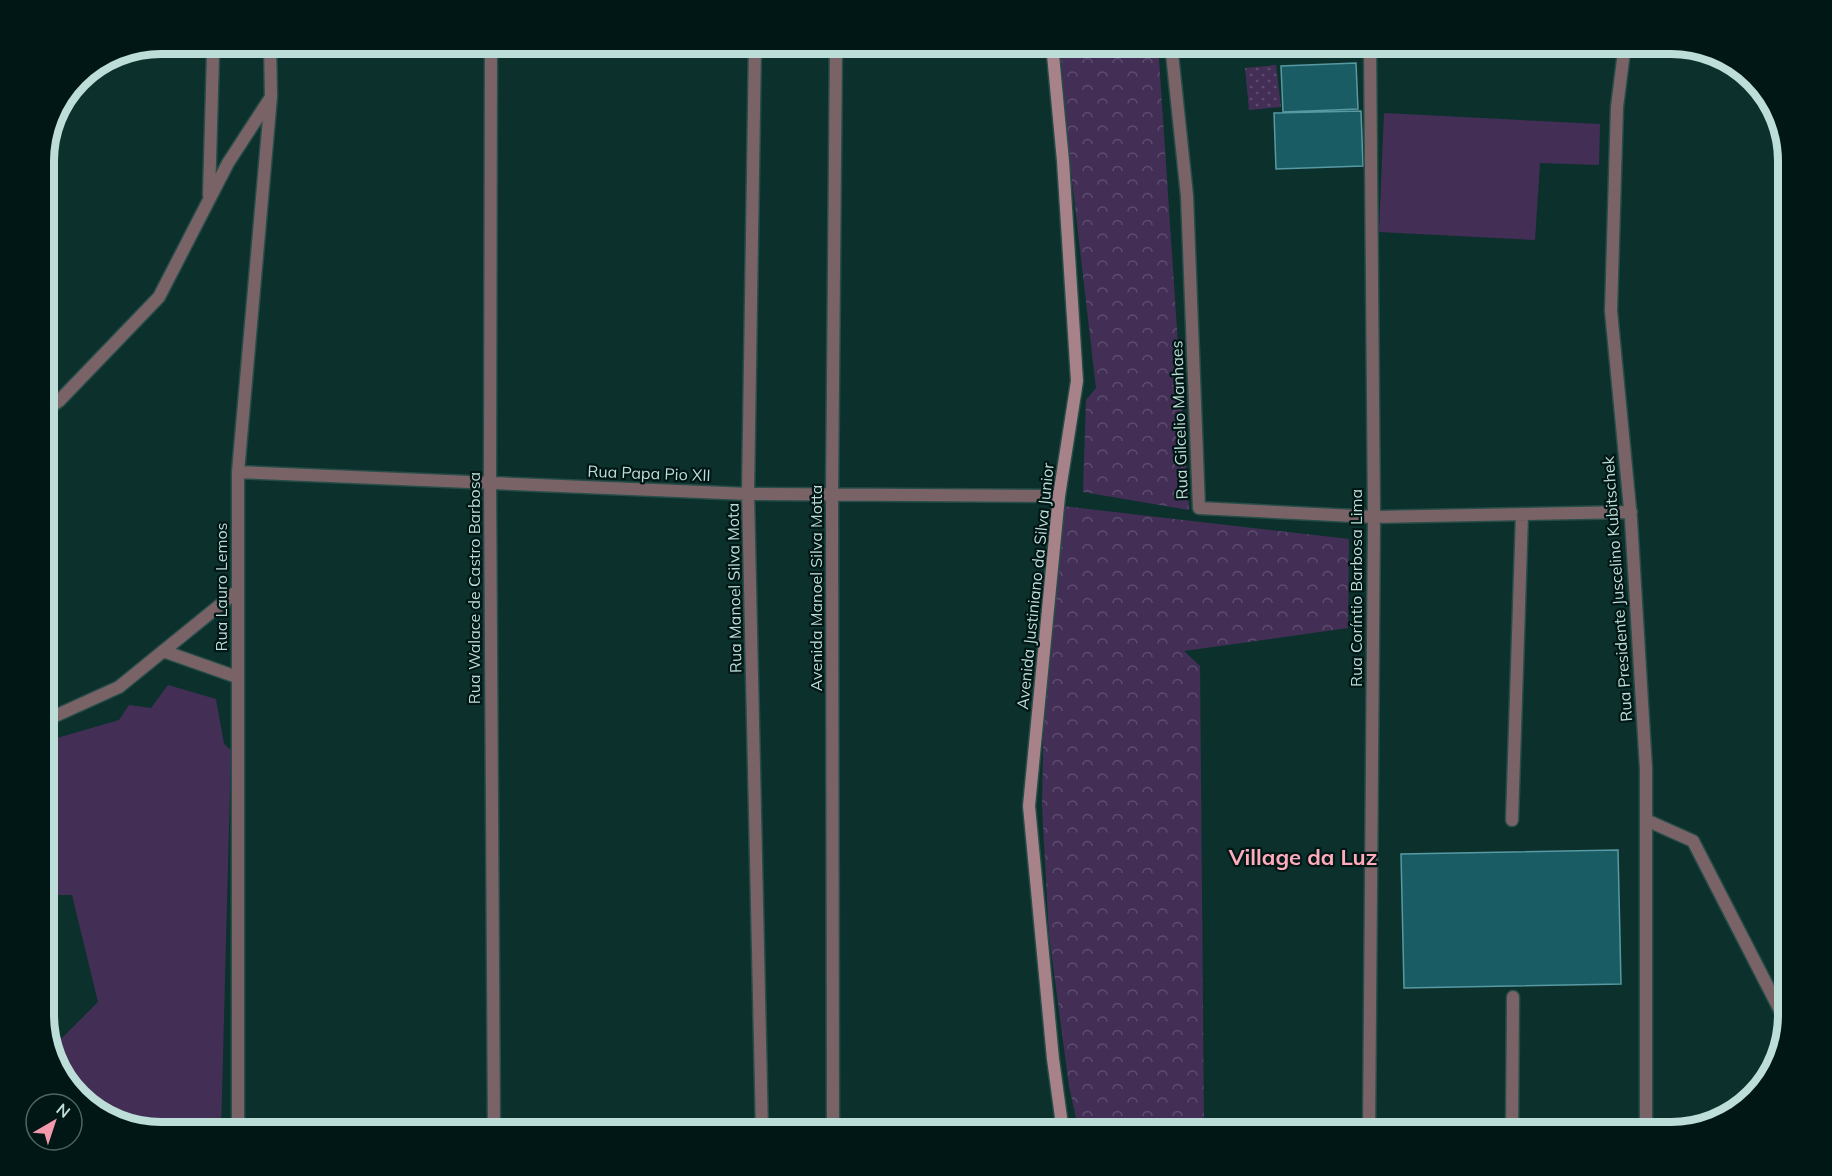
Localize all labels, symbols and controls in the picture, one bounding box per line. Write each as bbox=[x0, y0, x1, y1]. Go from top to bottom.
street label: Rua Gilcelio Manhaes bbox=[1166, 340, 1192, 500]
street label: Rua Presidente Juscelino Kubitschek bbox=[1598, 455, 1636, 722]
street label: Rua Papa Pio XII bbox=[587, 461, 711, 485]
street label: Avenida Justiniano da Silva Junior bbox=[1012, 461, 1058, 710]
street label: Rua Walace de Castro Barbosa bbox=[464, 472, 484, 704]
street label: Avenida Manoel Silva Motta bbox=[806, 485, 826, 691]
street label: Rua Coríntio Barbosa Lima bbox=[1346, 489, 1366, 687]
street label: Rua Manoel Silva Mota bbox=[723, 503, 745, 673]
street label: Rua Lauro Lemos bbox=[211, 522, 231, 652]
district label: Village da Luz bbox=[1228, 843, 1377, 871]
north arrow bbox=[24, 1092, 84, 1152]
text: N bbox=[52, 1099, 74, 1122]

